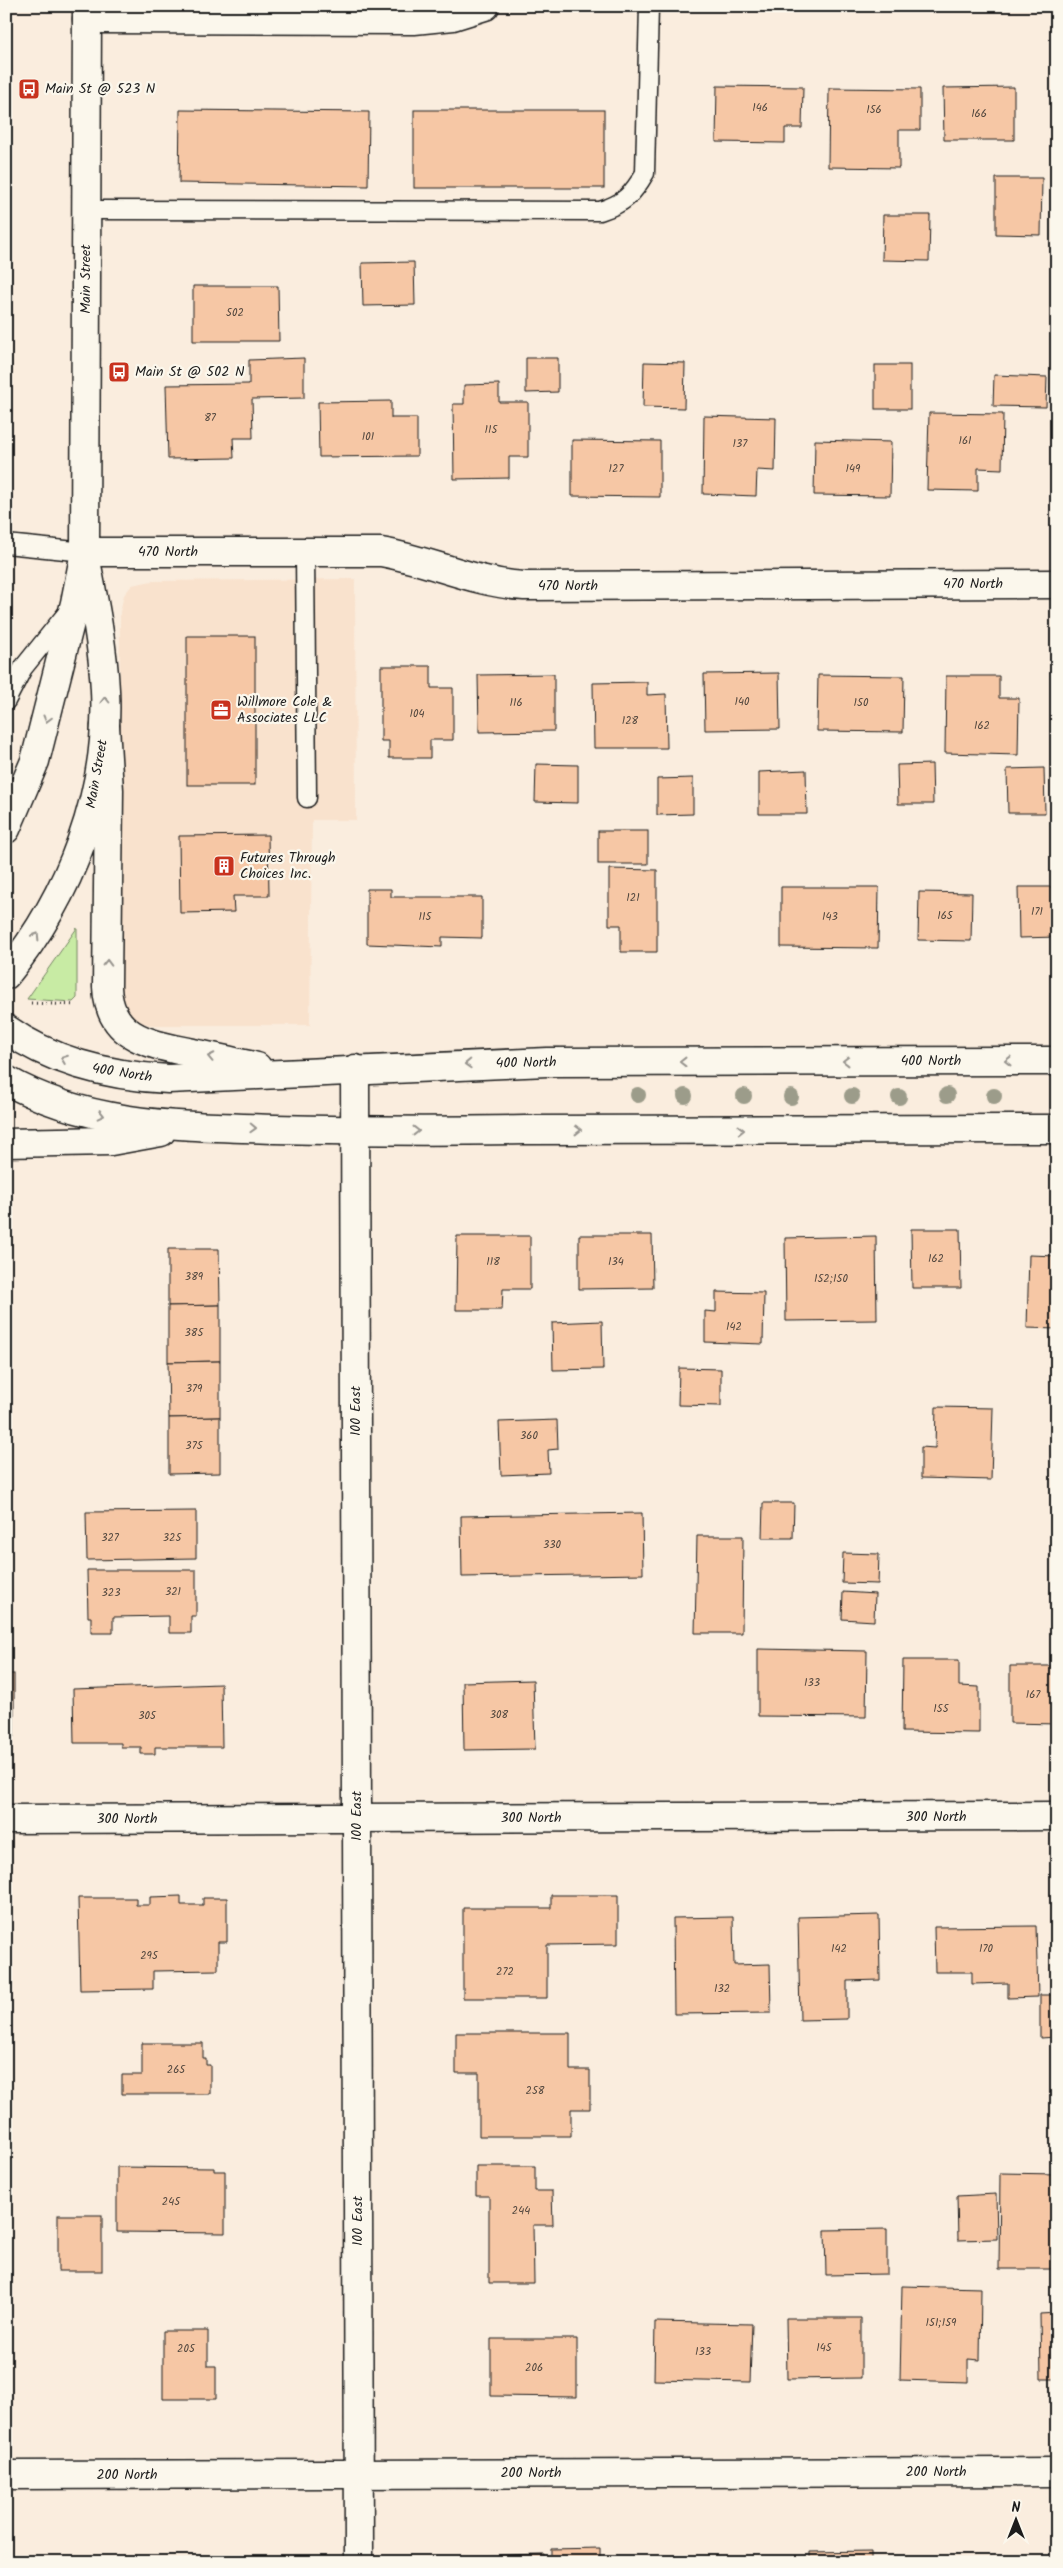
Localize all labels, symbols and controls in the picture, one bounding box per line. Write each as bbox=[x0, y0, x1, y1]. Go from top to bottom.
bus stop icon: Main St @ 523 N bbox=[17, 77, 41, 101]
place label: Main St @ 523 N bbox=[45, 78, 156, 100]
house number: 146 bbox=[752, 99, 768, 117]
house number: 156 bbox=[866, 101, 882, 119]
house number: 166 bbox=[971, 105, 987, 123]
street label: Main Street bbox=[75, 244, 97, 314]
house number: 502 bbox=[226, 304, 244, 322]
bus stop icon: Main St @ 502 N bbox=[107, 360, 131, 384]
place label: Main St @ 502 N bbox=[135, 361, 245, 383]
house number: 87 bbox=[204, 409, 217, 427]
house number: 115 bbox=[485, 421, 498, 439]
house number: 101 bbox=[362, 428, 374, 446]
house number: 161 bbox=[958, 432, 972, 450]
house number: 137 bbox=[733, 435, 748, 453]
house number: 127 bbox=[609, 460, 624, 478]
house number: 149 bbox=[846, 460, 861, 478]
street label: 470 North bbox=[138, 541, 198, 563]
street label: 470 North bbox=[943, 573, 1003, 595]
street label: 470 North bbox=[538, 575, 598, 597]
place label: Willmore Cole & Associates LLC bbox=[237, 691, 332, 729]
house number: 140 bbox=[734, 693, 750, 711]
house number: 116 bbox=[509, 694, 523, 712]
house number: 150 bbox=[854, 694, 869, 712]
one-way arrow bbox=[100, 695, 110, 703]
office icon: Willmore Cole & Associates LLC bbox=[209, 698, 233, 722]
house number: 104 bbox=[409, 705, 425, 723]
house number: 128 bbox=[622, 712, 639, 730]
one-way arrow bbox=[42, 714, 53, 723]
house number: 162 bbox=[974, 717, 990, 735]
street label: Main Street bbox=[80, 737, 114, 810]
place label: Futures Through Choices Inc. bbox=[240, 847, 336, 885]
building icon: Futures Through Choices Inc. bbox=[212, 854, 236, 878]
house number: 121 bbox=[626, 889, 640, 907]
house number: 171 bbox=[1031, 903, 1043, 921]
house number: 165 bbox=[937, 907, 954, 925]
house number: 115 bbox=[419, 908, 432, 926]
house number: 143 bbox=[822, 908, 838, 926]
one-way arrow bbox=[29, 932, 39, 941]
one-way arrow bbox=[102, 959, 112, 966]
street label: 400 North bbox=[901, 1050, 961, 1072]
street label: 400 North bbox=[495, 1051, 557, 1075]
one-way arrow bbox=[206, 1052, 215, 1063]
one-way arrow bbox=[60, 1055, 69, 1065]
one-way arrow bbox=[841, 1056, 849, 1066]
one-way arrow bbox=[1004, 1056, 1012, 1066]
street label: 400 North bbox=[90, 1057, 154, 1089]
one-way arrow bbox=[679, 1057, 686, 1067]
one-way arrow bbox=[464, 1059, 472, 1070]
one-way arrow bbox=[97, 1109, 106, 1120]
one-way arrow bbox=[249, 1123, 257, 1134]
one-way arrow bbox=[574, 1125, 582, 1135]
one-way arrow bbox=[737, 1125, 745, 1135]
one-way arrow bbox=[412, 1126, 420, 1136]
house number: 162 bbox=[928, 1250, 944, 1268]
house number: 118 bbox=[486, 1253, 500, 1271]
house number: 134 bbox=[608, 1253, 624, 1271]
house number: 389 bbox=[185, 1268, 204, 1286]
house number: 152;150 bbox=[814, 1270, 848, 1288]
house number: 142 bbox=[726, 1318, 742, 1336]
house number: 385 bbox=[185, 1324, 204, 1342]
house number: 379 bbox=[186, 1380, 203, 1398]
street label: 100 East bbox=[345, 1385, 367, 1436]
house number: 360 bbox=[520, 1427, 538, 1445]
house number: 375 bbox=[185, 1437, 204, 1455]
house number: 327 bbox=[101, 1529, 120, 1547]
house number: 325 bbox=[163, 1529, 182, 1547]
house number: 330 bbox=[543, 1536, 562, 1554]
house number: 321 bbox=[165, 1583, 181, 1601]
house number: 323 bbox=[102, 1584, 120, 1602]
house number: 133 bbox=[804, 1674, 820, 1692]
house number: 167 bbox=[1026, 1686, 1041, 1704]
house number: 155 bbox=[933, 1700, 950, 1718]
house number: 308 bbox=[490, 1706, 509, 1724]
house number: 305 bbox=[138, 1707, 157, 1725]
street label: 100 East bbox=[346, 1790, 368, 1841]
street label: 300 North bbox=[906, 1806, 966, 1828]
street label: 300 North bbox=[501, 1807, 561, 1829]
street label: 300 North bbox=[97, 1808, 157, 1830]
house number: 142 bbox=[831, 1940, 847, 1958]
house number: 170 bbox=[979, 1940, 994, 1958]
house number: 295 bbox=[140, 1947, 159, 1965]
house number: 272 bbox=[496, 1963, 514, 1981]
house number: 132 bbox=[714, 1980, 730, 1998]
house number: 265 bbox=[167, 2061, 186, 2079]
house number: 258 bbox=[526, 2082, 545, 2100]
house number: 245 bbox=[162, 2193, 181, 2211]
street label: 100 East bbox=[347, 2195, 369, 2246]
house number: 244 bbox=[512, 2202, 530, 2220]
house number: 151;159 bbox=[926, 2314, 957, 2332]
house number: 145 bbox=[816, 2339, 833, 2357]
house number: 205 bbox=[177, 2340, 196, 2358]
house number: 133 bbox=[695, 2343, 711, 2361]
house number: 206 bbox=[525, 2359, 543, 2377]
street label: 200 North bbox=[905, 2461, 967, 2483]
street label: 200 North bbox=[500, 2462, 562, 2484]
street label: 200 North bbox=[96, 2464, 158, 2486]
north arrow bbox=[990, 2496, 1040, 2546]
text: N bbox=[1012, 2497, 1021, 2519]

